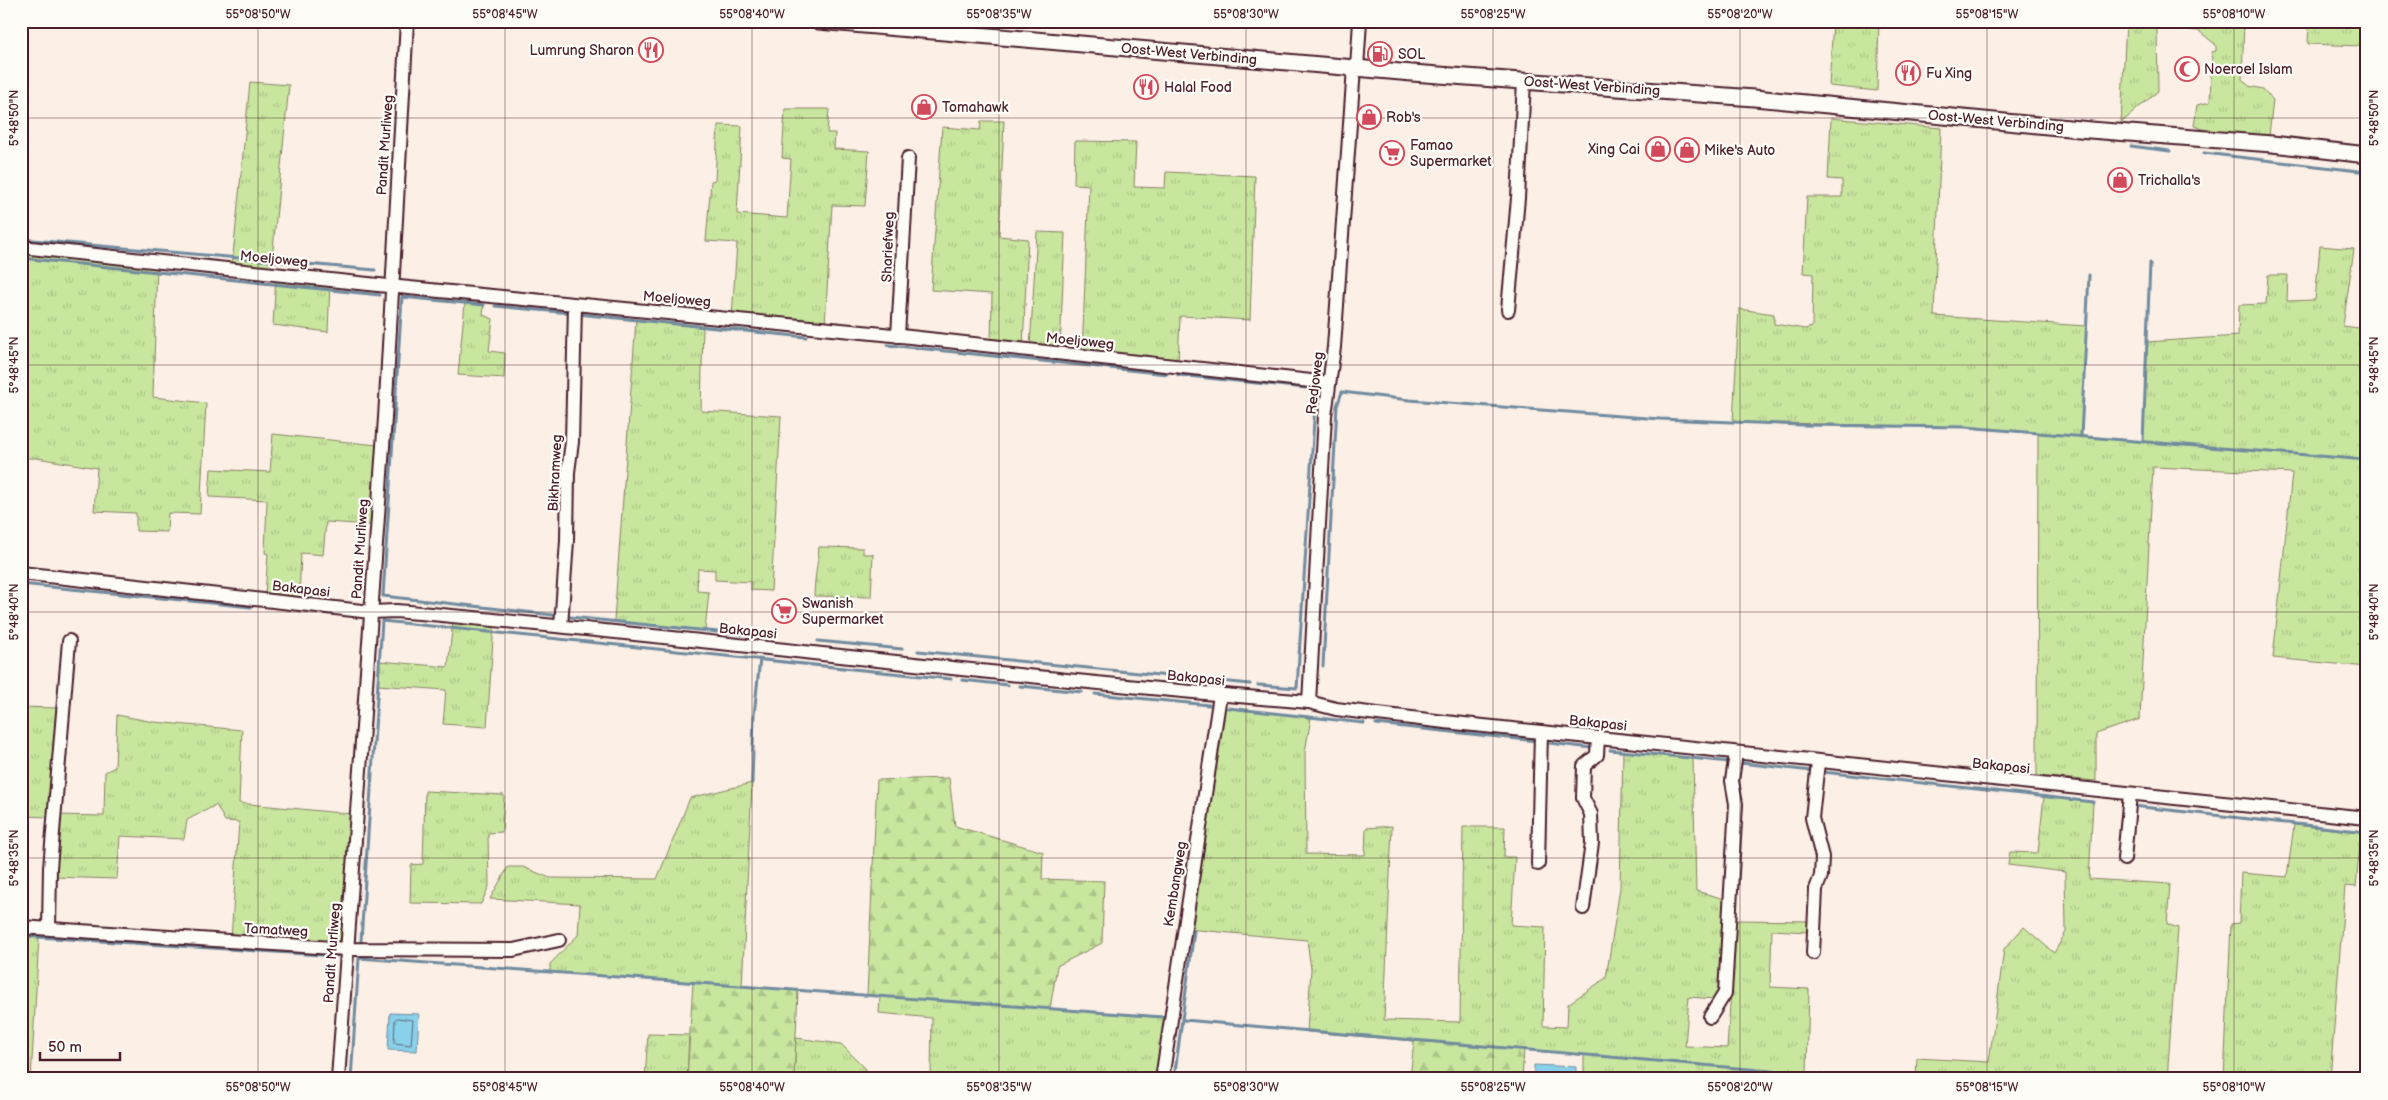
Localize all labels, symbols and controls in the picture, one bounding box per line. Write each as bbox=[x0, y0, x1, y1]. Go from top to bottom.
text: 55°08'50"W bbox=[225, 7, 291, 22]
text: 55°08'45"W bbox=[472, 7, 538, 22]
text: 55°08'40"W bbox=[719, 7, 785, 22]
text: 55°08'35"W bbox=[966, 7, 1032, 22]
text: 55°08'30"W bbox=[1213, 7, 1279, 22]
text: 55°08'25"W bbox=[1460, 7, 1526, 22]
text: 55°08'20"W bbox=[1707, 7, 1773, 22]
text: 55°08'15"W bbox=[1956, 7, 2018, 22]
text: 55°08'10"W bbox=[2203, 7, 2266, 22]
restaurant icon: Lumrung Sharon bbox=[638, 37, 664, 63]
street label: Oost-West Verbinding bbox=[1120, 40, 1258, 68]
fuel station icon: SOL bbox=[1367, 41, 1393, 67]
place label: Lumrung Sharon bbox=[529, 42, 634, 59]
place label: SOL bbox=[1398, 46, 1425, 63]
mosque icon: Noeroel Islam bbox=[2174, 56, 2200, 82]
restaurant icon: Fu Xing bbox=[1895, 60, 1921, 86]
place label: Noeroel Islam bbox=[2204, 61, 2293, 78]
place label: Fu Xing bbox=[1926, 65, 1972, 82]
street label: Oost-West Verbinding bbox=[1523, 73, 1661, 99]
restaurant icon: Halal Food bbox=[1133, 74, 1159, 100]
place label: Halal Food bbox=[1164, 79, 1232, 96]
text: 5°48'50"N bbox=[7, 90, 22, 146]
text: 5°48'50"N bbox=[2367, 90, 2382, 146]
street label: Pandit Murliweg bbox=[373, 94, 397, 196]
shop icon: Tomahawk bbox=[911, 94, 937, 120]
place label: Tomahawk bbox=[942, 99, 1008, 116]
shop icon: Rob's bbox=[1356, 104, 1382, 130]
street label: Oost-West Verbinding bbox=[1927, 107, 2065, 135]
place label: Rob's bbox=[1386, 109, 1421, 126]
shop icon: Xing Cai bbox=[1645, 136, 1671, 162]
place label: Famao Supermarket bbox=[1410, 137, 1492, 170]
shop icon: Mike's Auto bbox=[1674, 137, 1700, 163]
supermarket icon: Famao Supermarket bbox=[1379, 140, 1405, 166]
place label: Xing Cai bbox=[1587, 141, 1640, 158]
place label: Mike's Auto bbox=[1704, 142, 1775, 159]
shop icon: Trichalla's bbox=[2107, 167, 2133, 193]
place label: Trichalla's bbox=[2138, 172, 2200, 189]
street label: Shariefweg bbox=[878, 211, 898, 283]
street label: Moeljoweg bbox=[239, 247, 309, 271]
street label: Moeljoweg bbox=[642, 288, 712, 310]
street label: Moeljoweg bbox=[1045, 329, 1115, 353]
text: 5°48'45"N bbox=[7, 337, 22, 393]
text: 5°48'45"N bbox=[2367, 337, 2382, 393]
street label: Redjoweg bbox=[1303, 351, 1327, 415]
street label: Bikhramweg bbox=[544, 434, 566, 512]
street label: Pandit Murliweg bbox=[348, 498, 372, 600]
street label: Bakapasi bbox=[271, 577, 331, 601]
text: 5°48'40"N bbox=[7, 583, 22, 641]
text: 5°48'40"N bbox=[2367, 583, 2382, 641]
place label: Swanish Supermarket bbox=[802, 595, 884, 628]
supermarket icon: Swanish Supermarket bbox=[771, 598, 797, 624]
street label: Bakapasi bbox=[718, 619, 778, 643]
street label: Bakapasi bbox=[1166, 666, 1226, 690]
street label: Bakapasi bbox=[1568, 711, 1628, 735]
street label: Bakapasi bbox=[1971, 754, 2031, 778]
text: 5°48'35"N bbox=[7, 829, 22, 887]
text: 5°48'35"N bbox=[2367, 829, 2382, 887]
street label: Kembangweg bbox=[1160, 840, 1190, 928]
street label: Pandit Murliweg bbox=[320, 902, 344, 1004]
street label: Tamatweg bbox=[243, 920, 309, 940]
scale bar bbox=[40, 1030, 120, 1062]
text: 50 m bbox=[48, 1038, 82, 1057]
text: 55°08'50"W bbox=[225, 1080, 291, 1095]
text: 55°08'45"W bbox=[472, 1080, 538, 1095]
text: 55°08'40"W bbox=[719, 1080, 785, 1095]
text: 55°08'35"W bbox=[966, 1080, 1032, 1095]
text: 55°08'30"W bbox=[1213, 1080, 1279, 1095]
text: 55°08'25"W bbox=[1460, 1080, 1526, 1095]
text: 55°08'20"W bbox=[1707, 1080, 1773, 1095]
text: 55°08'15"W bbox=[1956, 1080, 2018, 1095]
text: 55°08'10"W bbox=[2203, 1080, 2266, 1095]

